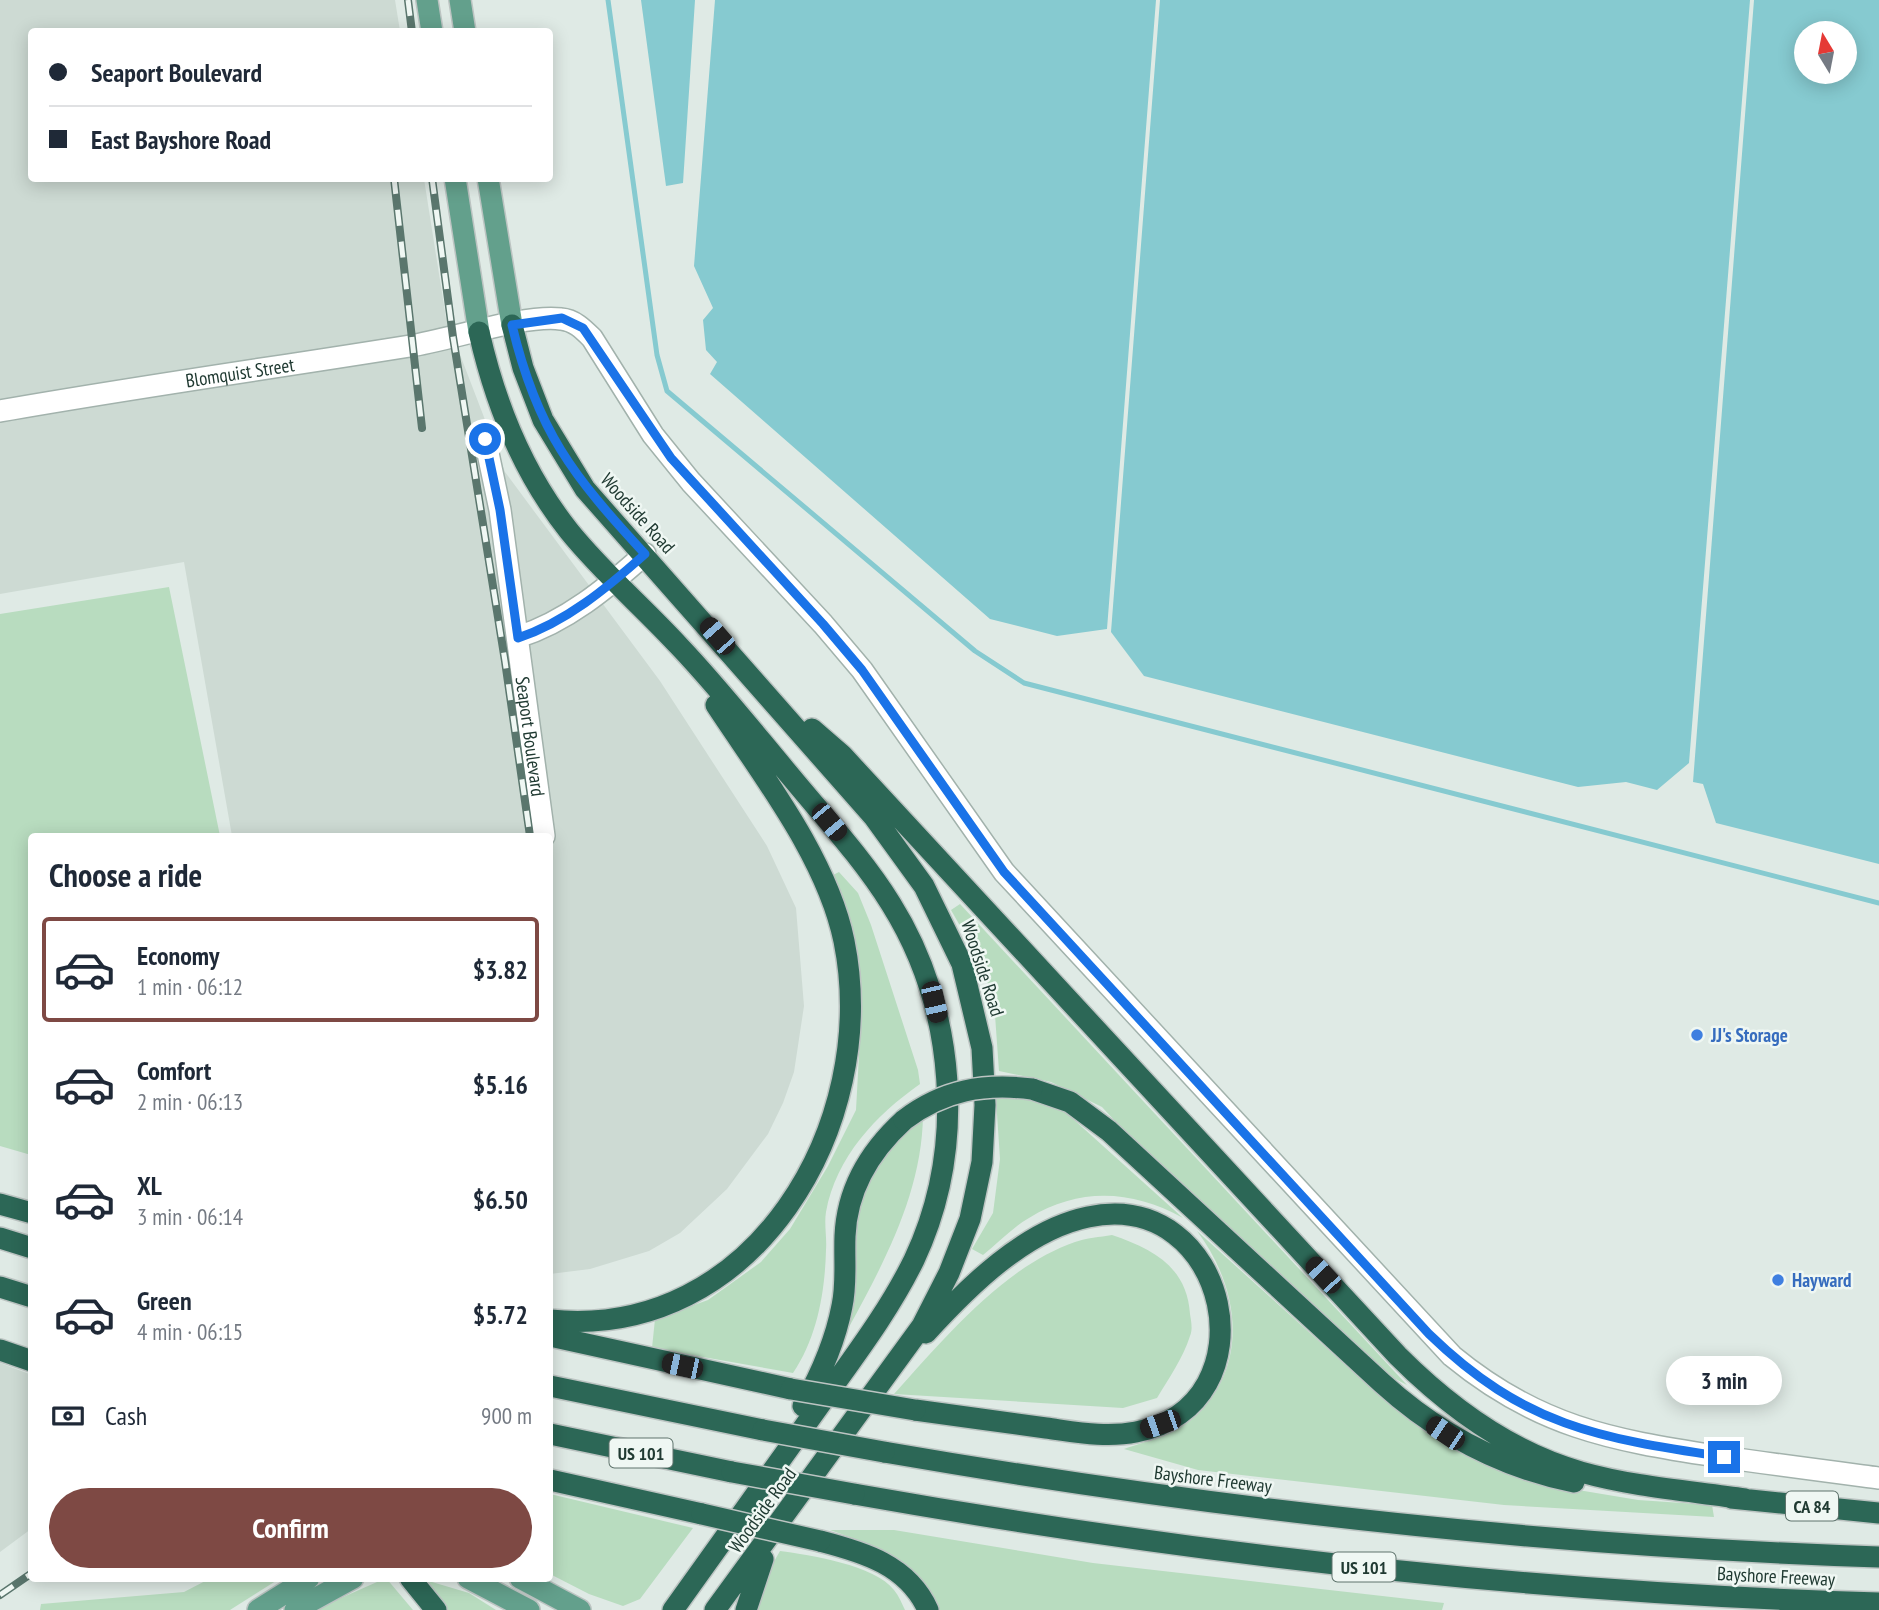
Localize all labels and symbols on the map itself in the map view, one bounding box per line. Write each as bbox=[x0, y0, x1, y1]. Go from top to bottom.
north arrow bbox=[1794, 21, 1857, 84]
street label: Blomquist Street bbox=[184, 352, 297, 393]
route start bbox=[469, 423, 501, 455]
street label: Woodside Road bbox=[596, 468, 680, 558]
car bbox=[696, 613, 739, 659]
street label: Seaport Boulevard bbox=[511, 675, 551, 798]
car bbox=[808, 799, 851, 845]
street label: Woodside Road bbox=[956, 917, 1010, 1019]
car bbox=[920, 979, 949, 1025]
place label: JJ's Storage bbox=[1710, 1023, 1788, 1047]
marker: JJ's Storage bbox=[1689, 1027, 1705, 1043]
car bbox=[1301, 1252, 1346, 1298]
place label: Hayward bbox=[1792, 1268, 1851, 1292]
marker: Hayward bbox=[1770, 1272, 1786, 1288]
car bbox=[660, 1351, 705, 1381]
callout: 3 min bbox=[1666, 1356, 1782, 1404]
car bbox=[1137, 1407, 1184, 1441]
car bbox=[1422, 1413, 1469, 1453]
road number: US 101 bbox=[610, 1438, 672, 1468]
route end bbox=[1708, 1441, 1740, 1473]
street label: Bayshore Freeway bbox=[1153, 1460, 1274, 1498]
street label: Woodside Road bbox=[723, 1463, 801, 1557]
road number: CA 84 bbox=[1786, 1492, 1838, 1520]
road number: US 101 bbox=[1332, 1552, 1396, 1582]
street label: Bayshore Freeway bbox=[1716, 1561, 1836, 1591]

